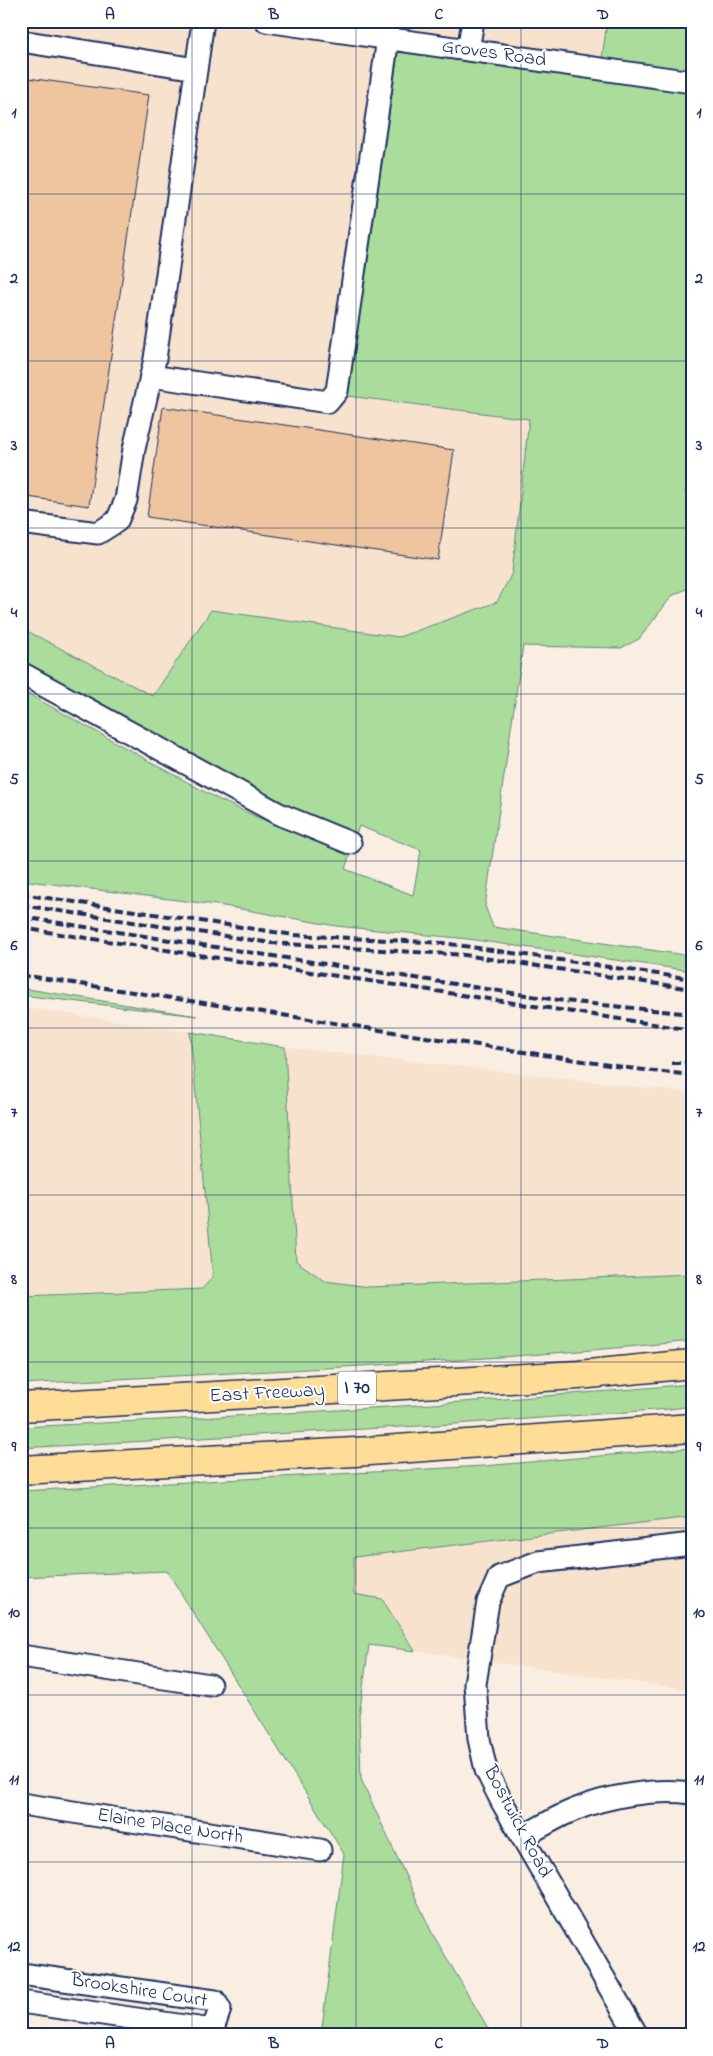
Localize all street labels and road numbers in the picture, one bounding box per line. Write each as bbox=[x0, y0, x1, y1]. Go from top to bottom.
street label: Groves Road bbox=[440, 32, 548, 76]
road number: I 70 bbox=[338, 1372, 376, 1405]
street label: East Freeway bbox=[209, 1377, 325, 1411]
street label: Bostwick Road bbox=[475, 1760, 559, 1883]
street label: Elaine Place North bbox=[95, 1801, 245, 1853]
street label: Brookshire Court bbox=[68, 1966, 210, 2016]

